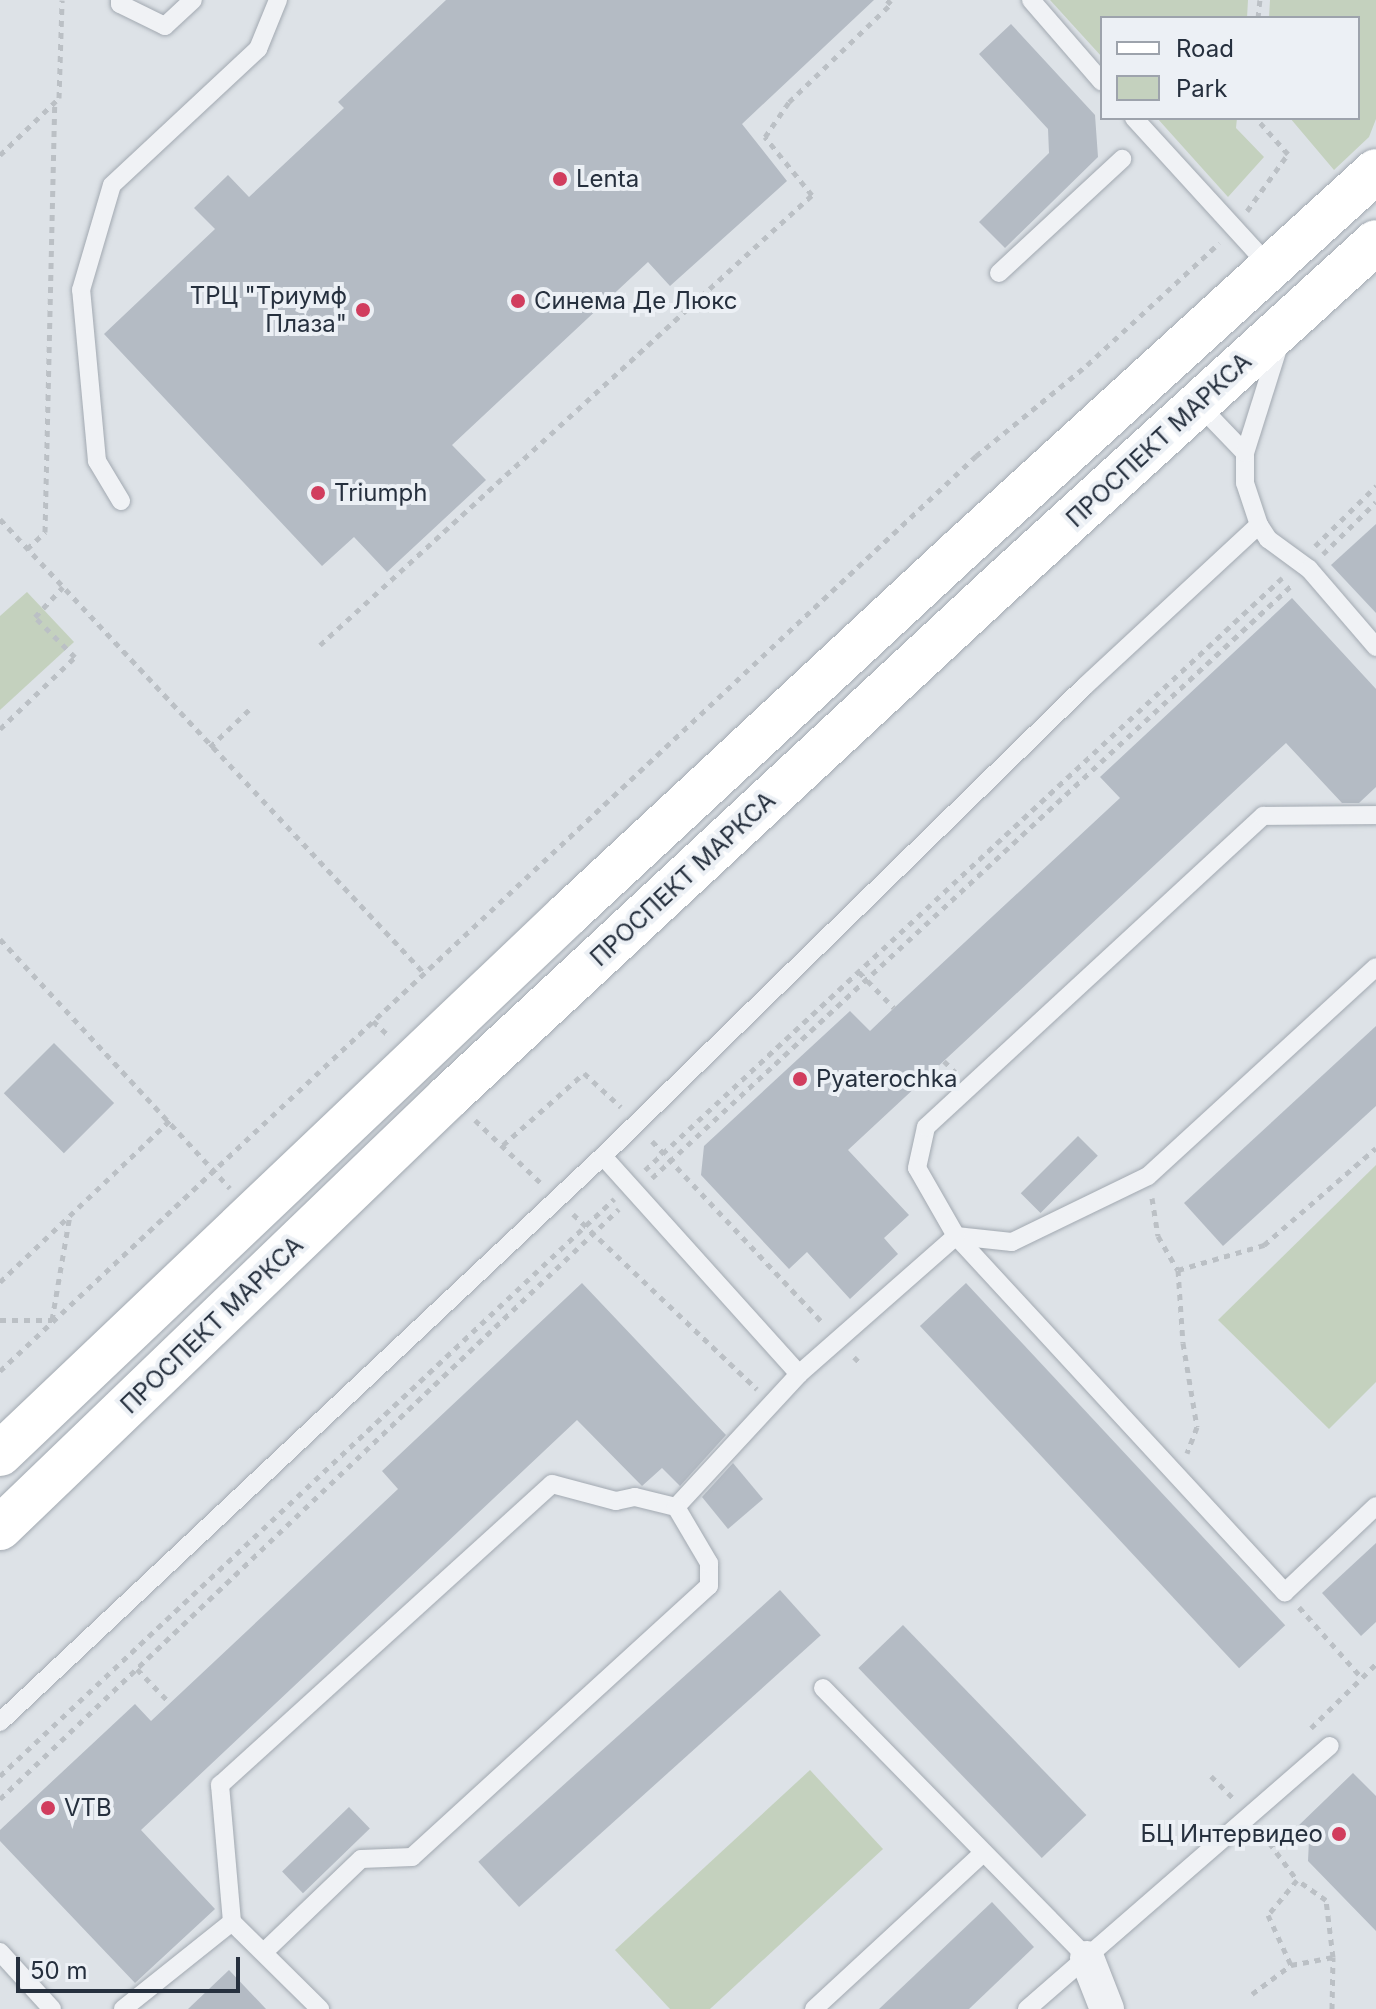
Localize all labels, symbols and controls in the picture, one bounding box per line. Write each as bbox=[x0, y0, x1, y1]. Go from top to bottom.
legend bbox=[1100, 16, 1360, 120]
text: Road bbox=[1176, 34, 1234, 63]
text: Park bbox=[1176, 74, 1227, 103]
place label: Lenta bbox=[576, 165, 639, 193]
marker: Lenta bbox=[551, 170, 569, 188]
place label: ТРЦ "Триумф Плаза" bbox=[190, 282, 347, 338]
place label: Синема Де Люкс bbox=[534, 287, 737, 315]
marker: Синема Де Люкс bbox=[509, 292, 527, 310]
marker: ТРЦ "Триумф Плаза" bbox=[354, 301, 372, 319]
street label: ПРОСПЕКТ МАРКСА bbox=[1061, 347, 1257, 533]
place label: Triumph bbox=[334, 479, 427, 507]
marker: Triumph bbox=[309, 484, 327, 502]
street label: ПРОСПЕКТ МАРКСА bbox=[585, 786, 781, 972]
place label: Pyaterochka bbox=[816, 1065, 957, 1093]
marker: Pyaterochka bbox=[791, 1070, 809, 1088]
street label: ПРОСПЕКТ МАРКСА bbox=[115, 1231, 309, 1419]
place label: VTB bbox=[64, 1794, 112, 1822]
marker: VTB bbox=[39, 1799, 57, 1817]
place label: БЦ Интервидео bbox=[1141, 1820, 1323, 1848]
marker: БЦ Интервидео bbox=[1330, 1825, 1348, 1843]
scale bar bbox=[20, 1941, 244, 1991]
text: 50 m bbox=[30, 1956, 88, 1985]

